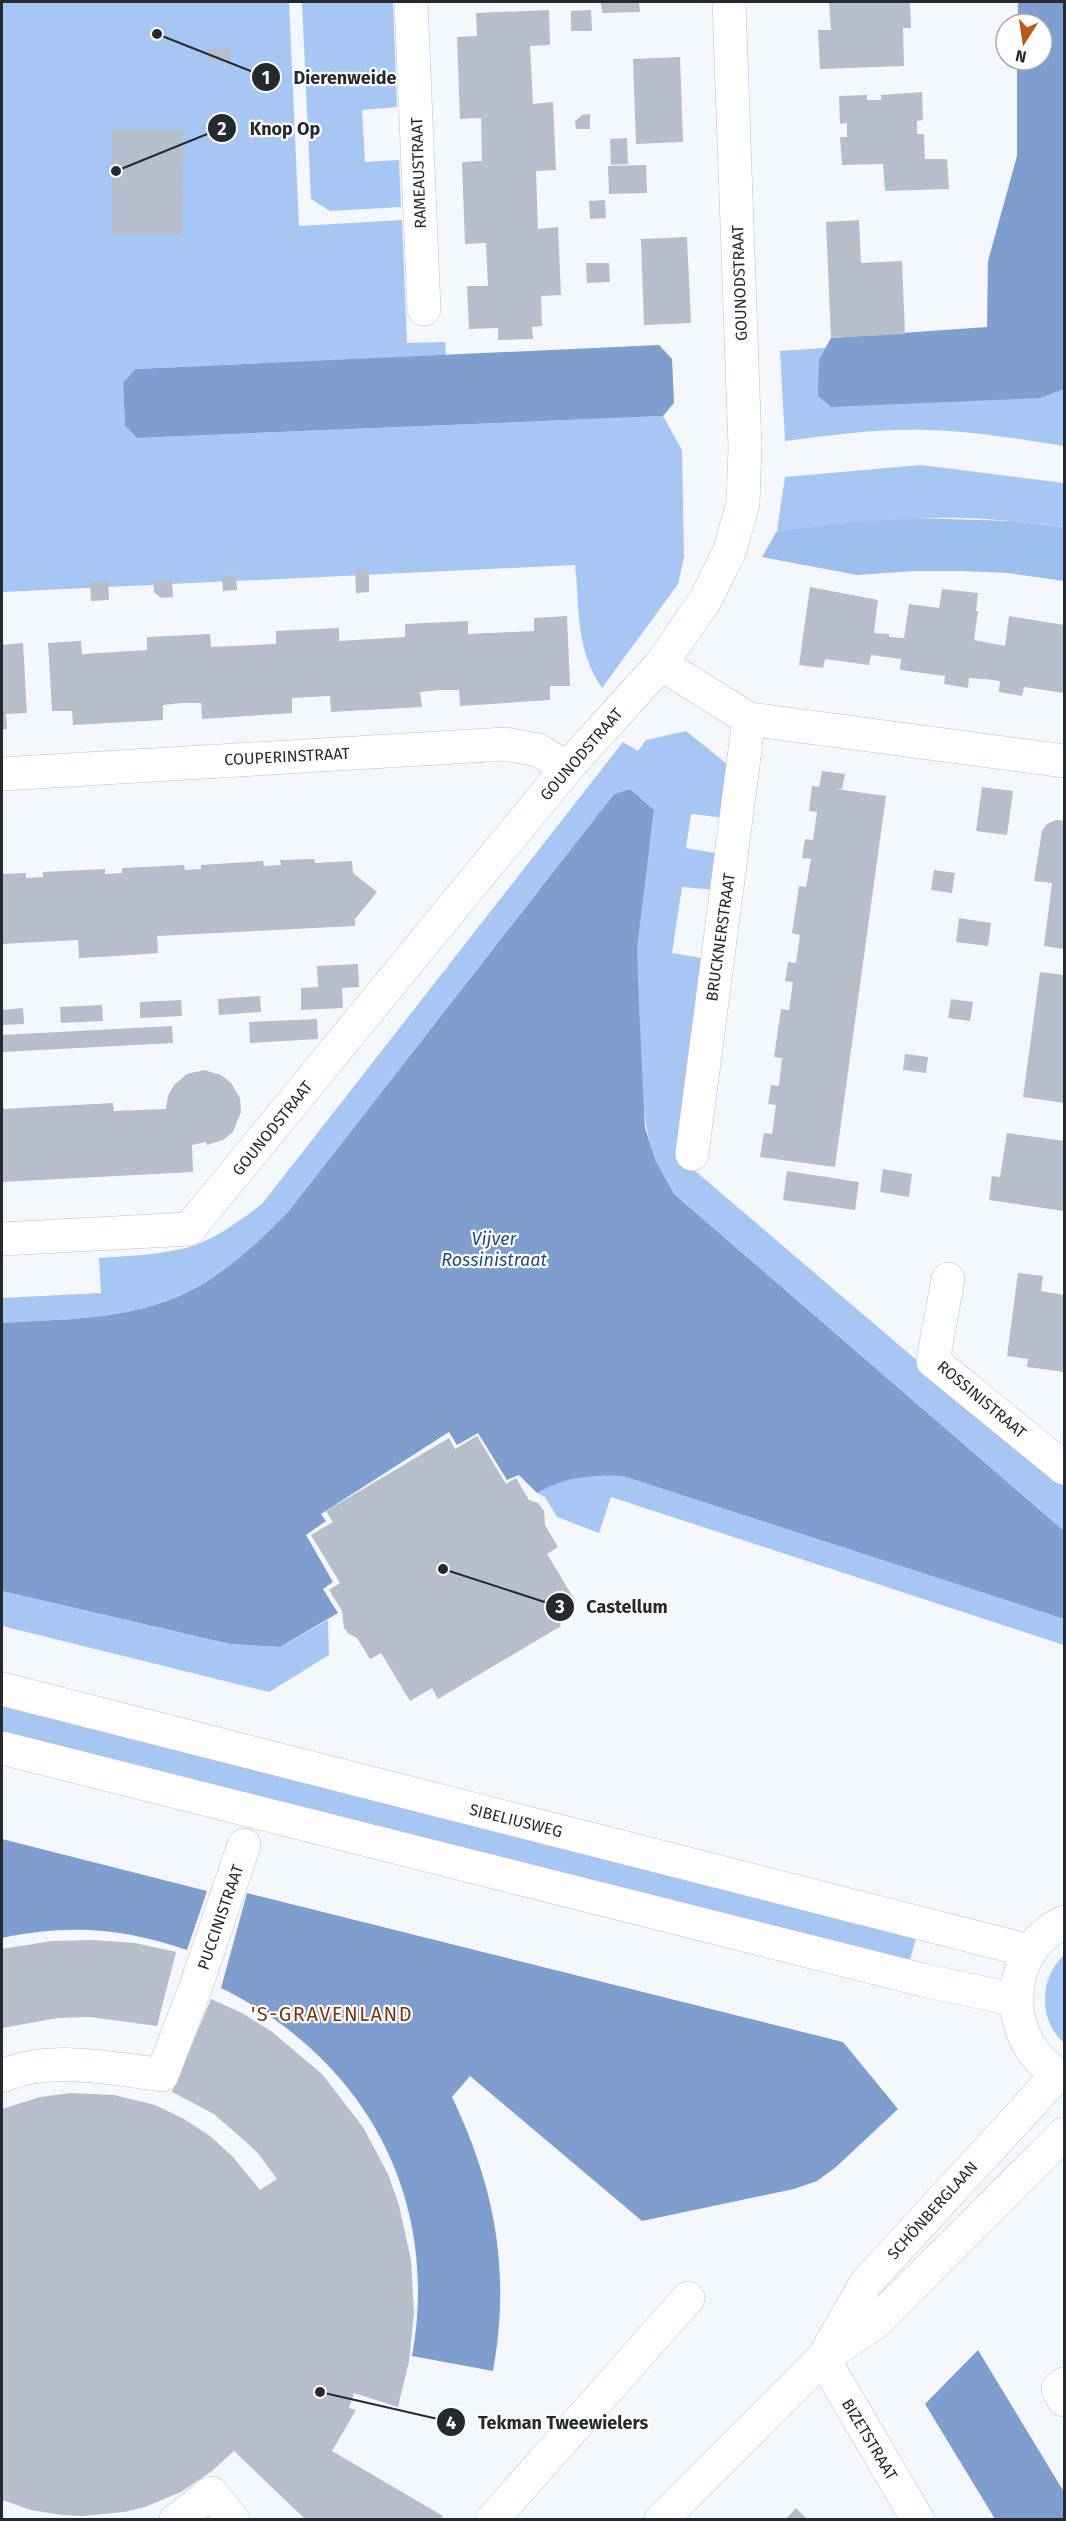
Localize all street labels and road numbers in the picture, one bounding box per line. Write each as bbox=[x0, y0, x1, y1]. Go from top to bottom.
street label: RAMEAUSTRAAT bbox=[407, 116, 430, 229]
street label: GOUNODSTRAAT bbox=[728, 224, 751, 341]
street label: GOUNODSTRAAT bbox=[536, 704, 627, 804]
street label: COUPERINSTRAAT bbox=[224, 744, 351, 769]
street label: BRUCKNERSTRAAT bbox=[702, 871, 739, 1002]
street label: GOUNODSTRAAT bbox=[228, 1077, 317, 1179]
street label: ROSSINISTRAAT bbox=[933, 1357, 1031, 1443]
street label: SIBELIUSWEG bbox=[467, 1800, 564, 1841]
street label: PUCCINISTRAAT bbox=[194, 1861, 248, 1972]
street label: SCHÖNBERGLAAN bbox=[883, 2157, 981, 2263]
street label: BIZETSTRAAT bbox=[838, 2395, 902, 2484]

